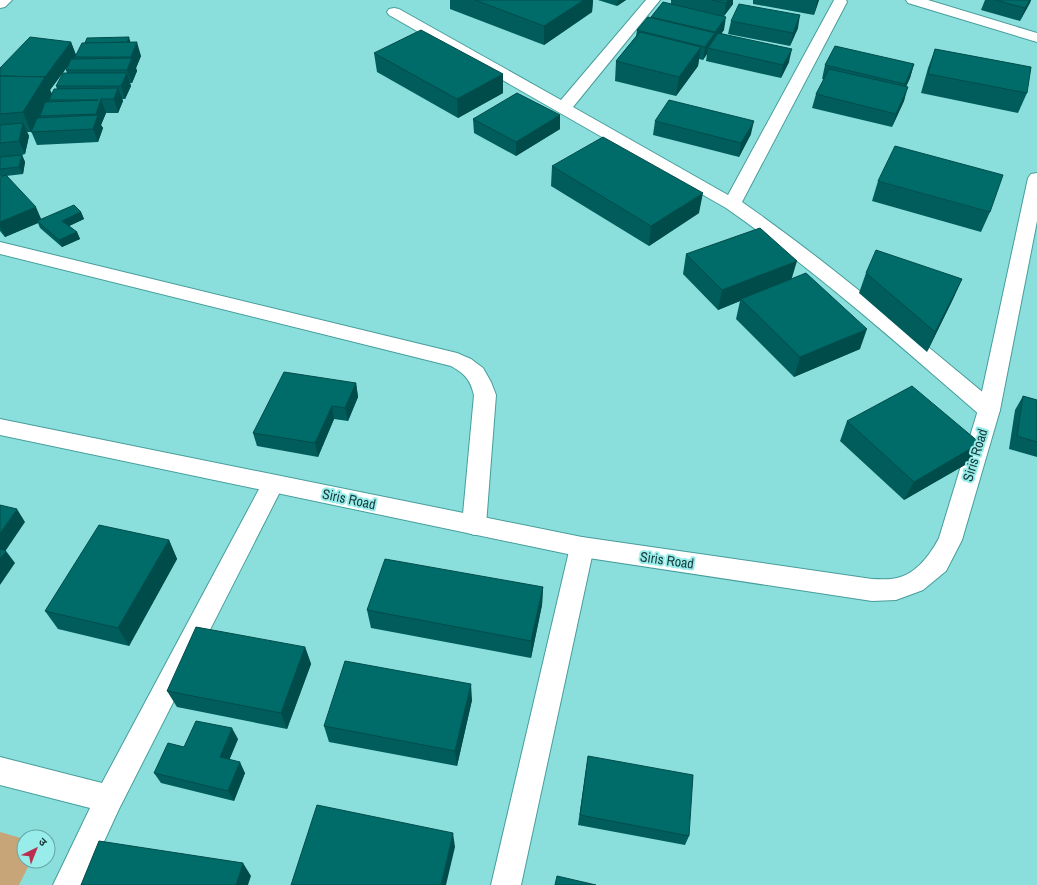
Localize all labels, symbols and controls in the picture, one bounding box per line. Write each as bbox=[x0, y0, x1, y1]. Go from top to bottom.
street label: Siris Road bbox=[958, 426, 992, 484]
street label: Siris Road bbox=[321, 485, 377, 513]
street label: Siris Road bbox=[639, 547, 695, 573]
north arrow bbox=[16, 829, 56, 869]
text: उ bbox=[36, 834, 50, 849]

